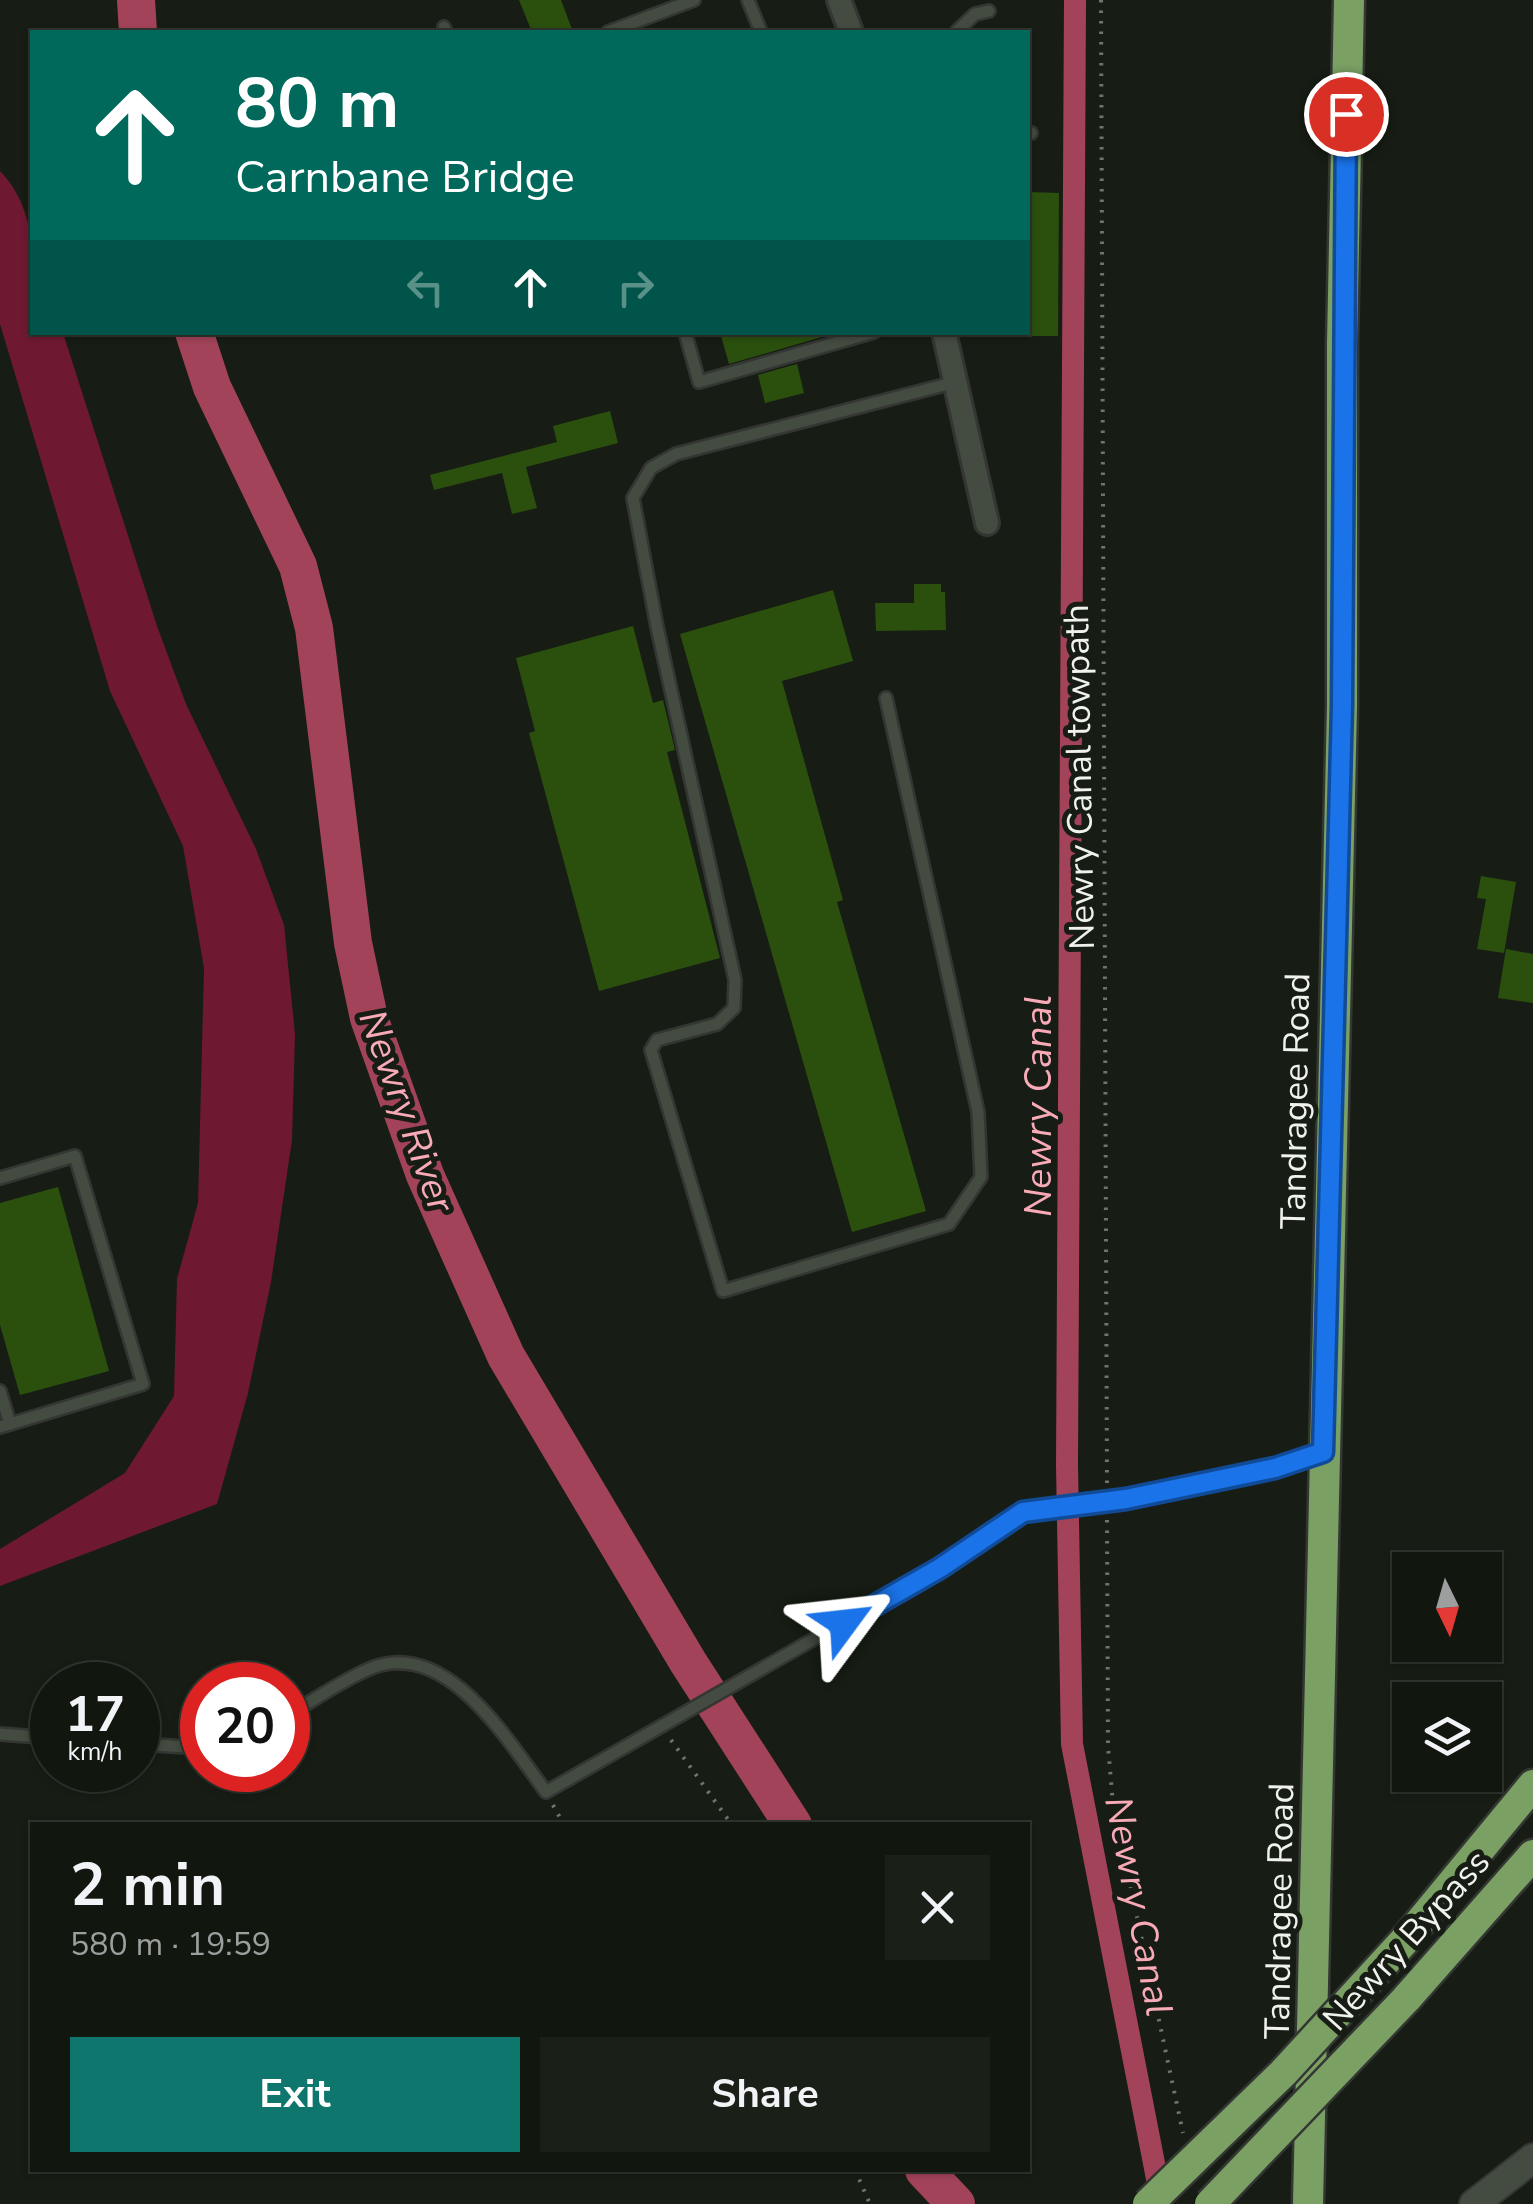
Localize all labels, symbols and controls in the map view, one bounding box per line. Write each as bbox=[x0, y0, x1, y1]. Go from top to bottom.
text: 80 m bbox=[235, 56, 399, 152]
icon: ahead bbox=[70, 70, 200, 200]
pin bbox=[1304, 72, 1389, 157]
icon: arrive bbox=[1319, 87, 1374, 142]
text: Carnbane Bridge bbox=[235, 147, 575, 208]
icon: left bbox=[398, 260, 453, 315]
icon: ahead bbox=[503, 260, 558, 315]
icon: right bbox=[608, 260, 663, 315]
street label: Newry Canal towpath bbox=[1053, 604, 1106, 950]
street label: Tandragee Road bbox=[1270, 972, 1321, 1230]
water label: Newry Canal bbox=[1013, 995, 1064, 1217]
water label: Newry River bbox=[346, 1003, 467, 1221]
north arrow bbox=[1392, 1552, 1502, 1662]
map controls bbox=[1392, 1552, 1502, 1792]
position arrow bbox=[792, 1571, 896, 1675]
speed limit sign: 20 bbox=[180, 1662, 310, 1792]
text: 17 bbox=[65, 1680, 125, 1749]
button: layers bbox=[1392, 1682, 1502, 1792]
text: km/h bbox=[67, 1735, 123, 1769]
street label: Tandragee Road bbox=[1254, 1782, 1305, 2040]
water label: Newry Canal bbox=[1092, 1792, 1185, 2020]
street label: Newry Bypass bbox=[1312, 1840, 1500, 2041]
text: 2 min bbox=[70, 1844, 225, 1926]
button: close bbox=[885, 1855, 990, 1960]
text: 580 m · 19:59 bbox=[70, 1923, 271, 1966]
button: Exit bbox=[70, 2037, 520, 2152]
button: Share bbox=[540, 2037, 990, 2152]

